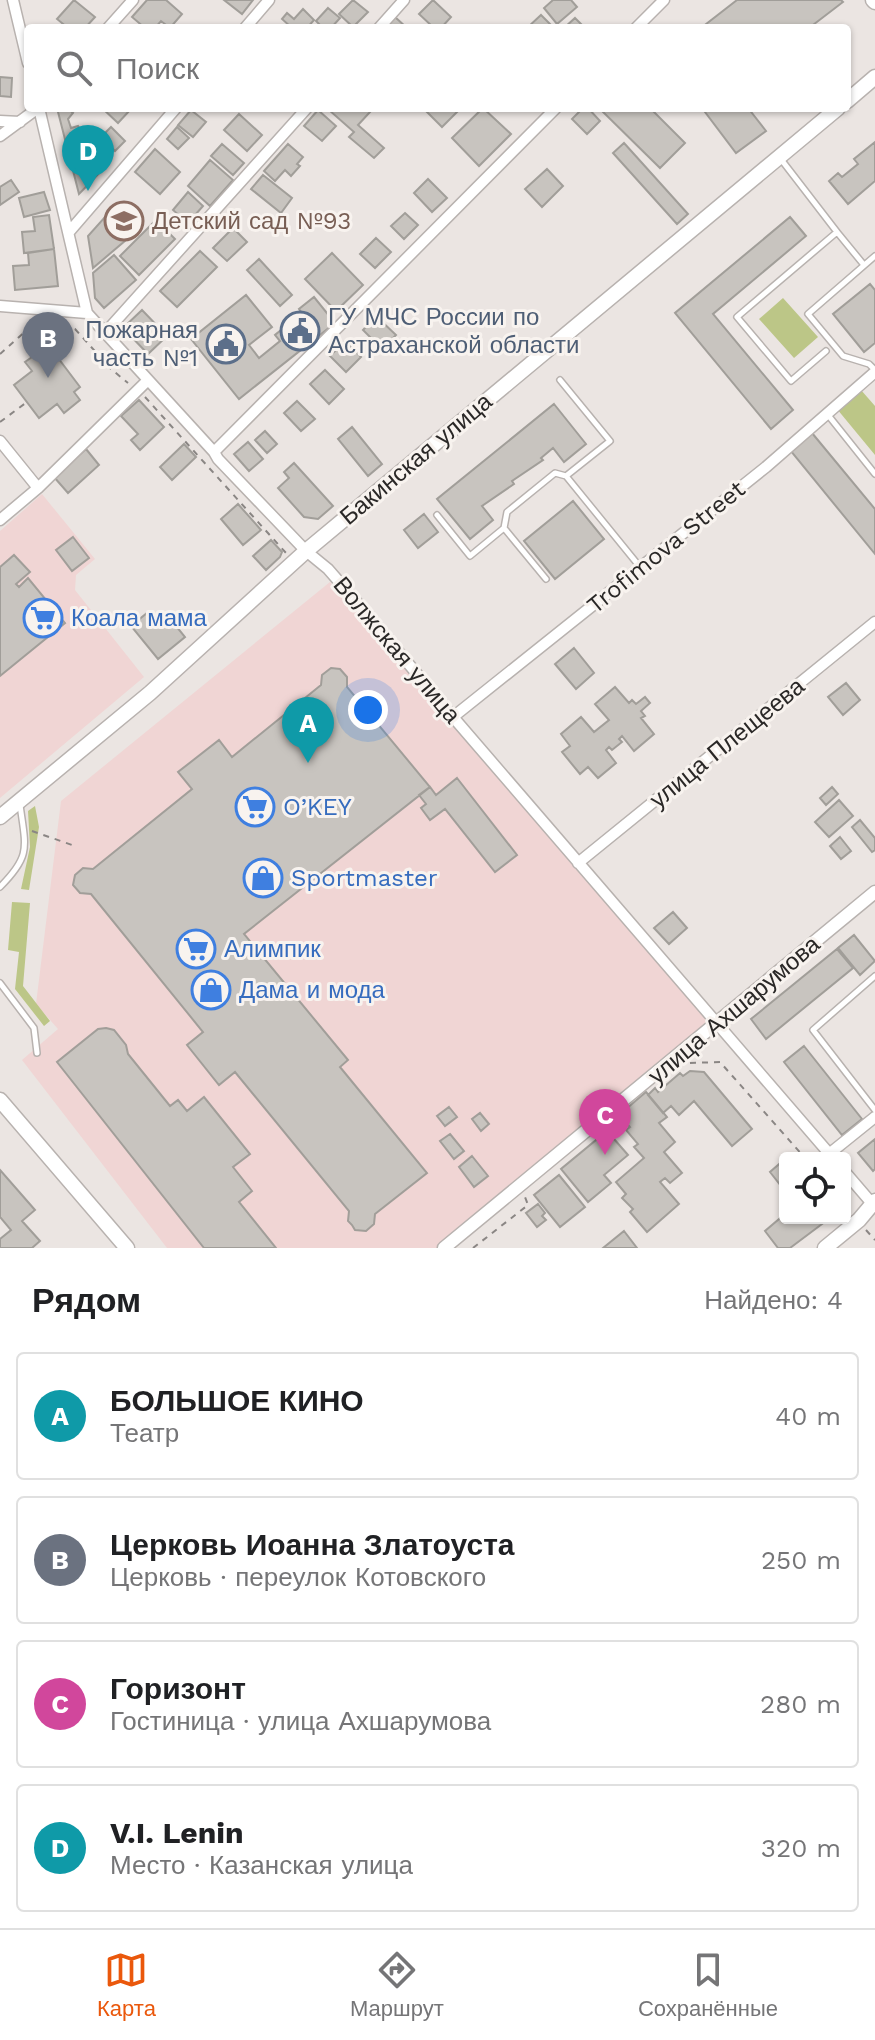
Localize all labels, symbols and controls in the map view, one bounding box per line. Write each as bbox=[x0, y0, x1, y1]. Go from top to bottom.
search box bbox=[24, 24, 851, 112]
icon: search bbox=[52, 46, 96, 90]
text: Поиск bbox=[116, 51, 199, 86]
pin: D bbox=[62, 125, 114, 191]
school or university icon: Детский сад №93 bbox=[103, 200, 145, 242]
place label: Детский сад №93 bbox=[152, 207, 351, 235]
place label: ГУ МЧС России по Астраханской области bbox=[328, 303, 580, 359]
public building icon: ГУ МЧС России по Астраханской области bbox=[279, 310, 321, 352]
pin: B bbox=[22, 312, 74, 378]
place label: Пожарная часть №1 bbox=[85, 316, 198, 372]
public building icon: Пожарная часть №1 bbox=[205, 323, 247, 365]
street label: Бакинская улица bbox=[334, 387, 498, 531]
street label: Trofimova Street bbox=[581, 475, 751, 619]
street label: Волжская улица bbox=[328, 571, 467, 729]
supermarket icon: Коала мама bbox=[22, 597, 64, 639]
place label: Коала мама bbox=[71, 604, 208, 632]
street label: улица Плещеева bbox=[644, 672, 810, 814]
your location bbox=[348, 690, 388, 730]
pin: A bbox=[282, 697, 334, 763]
supermarket icon: O’KEY bbox=[234, 786, 276, 828]
place label: O’KEY bbox=[283, 793, 352, 821]
shop icon: Sportmaster bbox=[242, 857, 284, 899]
place label: Sportmaster bbox=[291, 864, 438, 892]
supermarket icon: Алимпик bbox=[175, 928, 217, 970]
street label: улица Ахшарумова bbox=[643, 930, 826, 1090]
place label: Алимпик bbox=[224, 935, 321, 963]
shop icon: Дама и мода bbox=[190, 969, 232, 1011]
place label: Дама и мода bbox=[239, 976, 386, 1004]
pin: C bbox=[579, 1089, 631, 1155]
map controls bbox=[779, 1152, 851, 1224]
button: locate bbox=[779, 1152, 851, 1224]
text: Рядом bbox=[32, 1280, 141, 1320]
text: Найдено: 4 bbox=[704, 1285, 843, 1315]
text: БОЛЬШОЕ КИНО bbox=[110, 1383, 364, 1418]
text: A bbox=[51, 1401, 69, 1431]
text: 40 m bbox=[775, 1401, 841, 1431]
text: Театр bbox=[110, 1418, 179, 1448]
text: Церковь Иоанна Златоуста bbox=[110, 1527, 515, 1562]
text: B bbox=[51, 1545, 69, 1575]
text: 250 m bbox=[761, 1545, 841, 1575]
text: Церковь · переулок Котовского bbox=[110, 1562, 486, 1592]
text: Горизонт bbox=[110, 1671, 246, 1706]
text: C bbox=[51, 1689, 69, 1719]
text: 280 m bbox=[760, 1689, 841, 1719]
text: Гостиница · улица Ахшарумова bbox=[110, 1706, 491, 1736]
text: V.I. Lenin bbox=[110, 1815, 244, 1850]
text: D bbox=[51, 1833, 69, 1863]
text: 320 m bbox=[761, 1833, 841, 1863]
text: Место · Казанская улица bbox=[110, 1850, 413, 1880]
tab: Карта bbox=[97, 1948, 156, 2022]
tab: Маршрут bbox=[350, 1948, 444, 2022]
tab: Сохранённые bbox=[638, 1948, 778, 2022]

